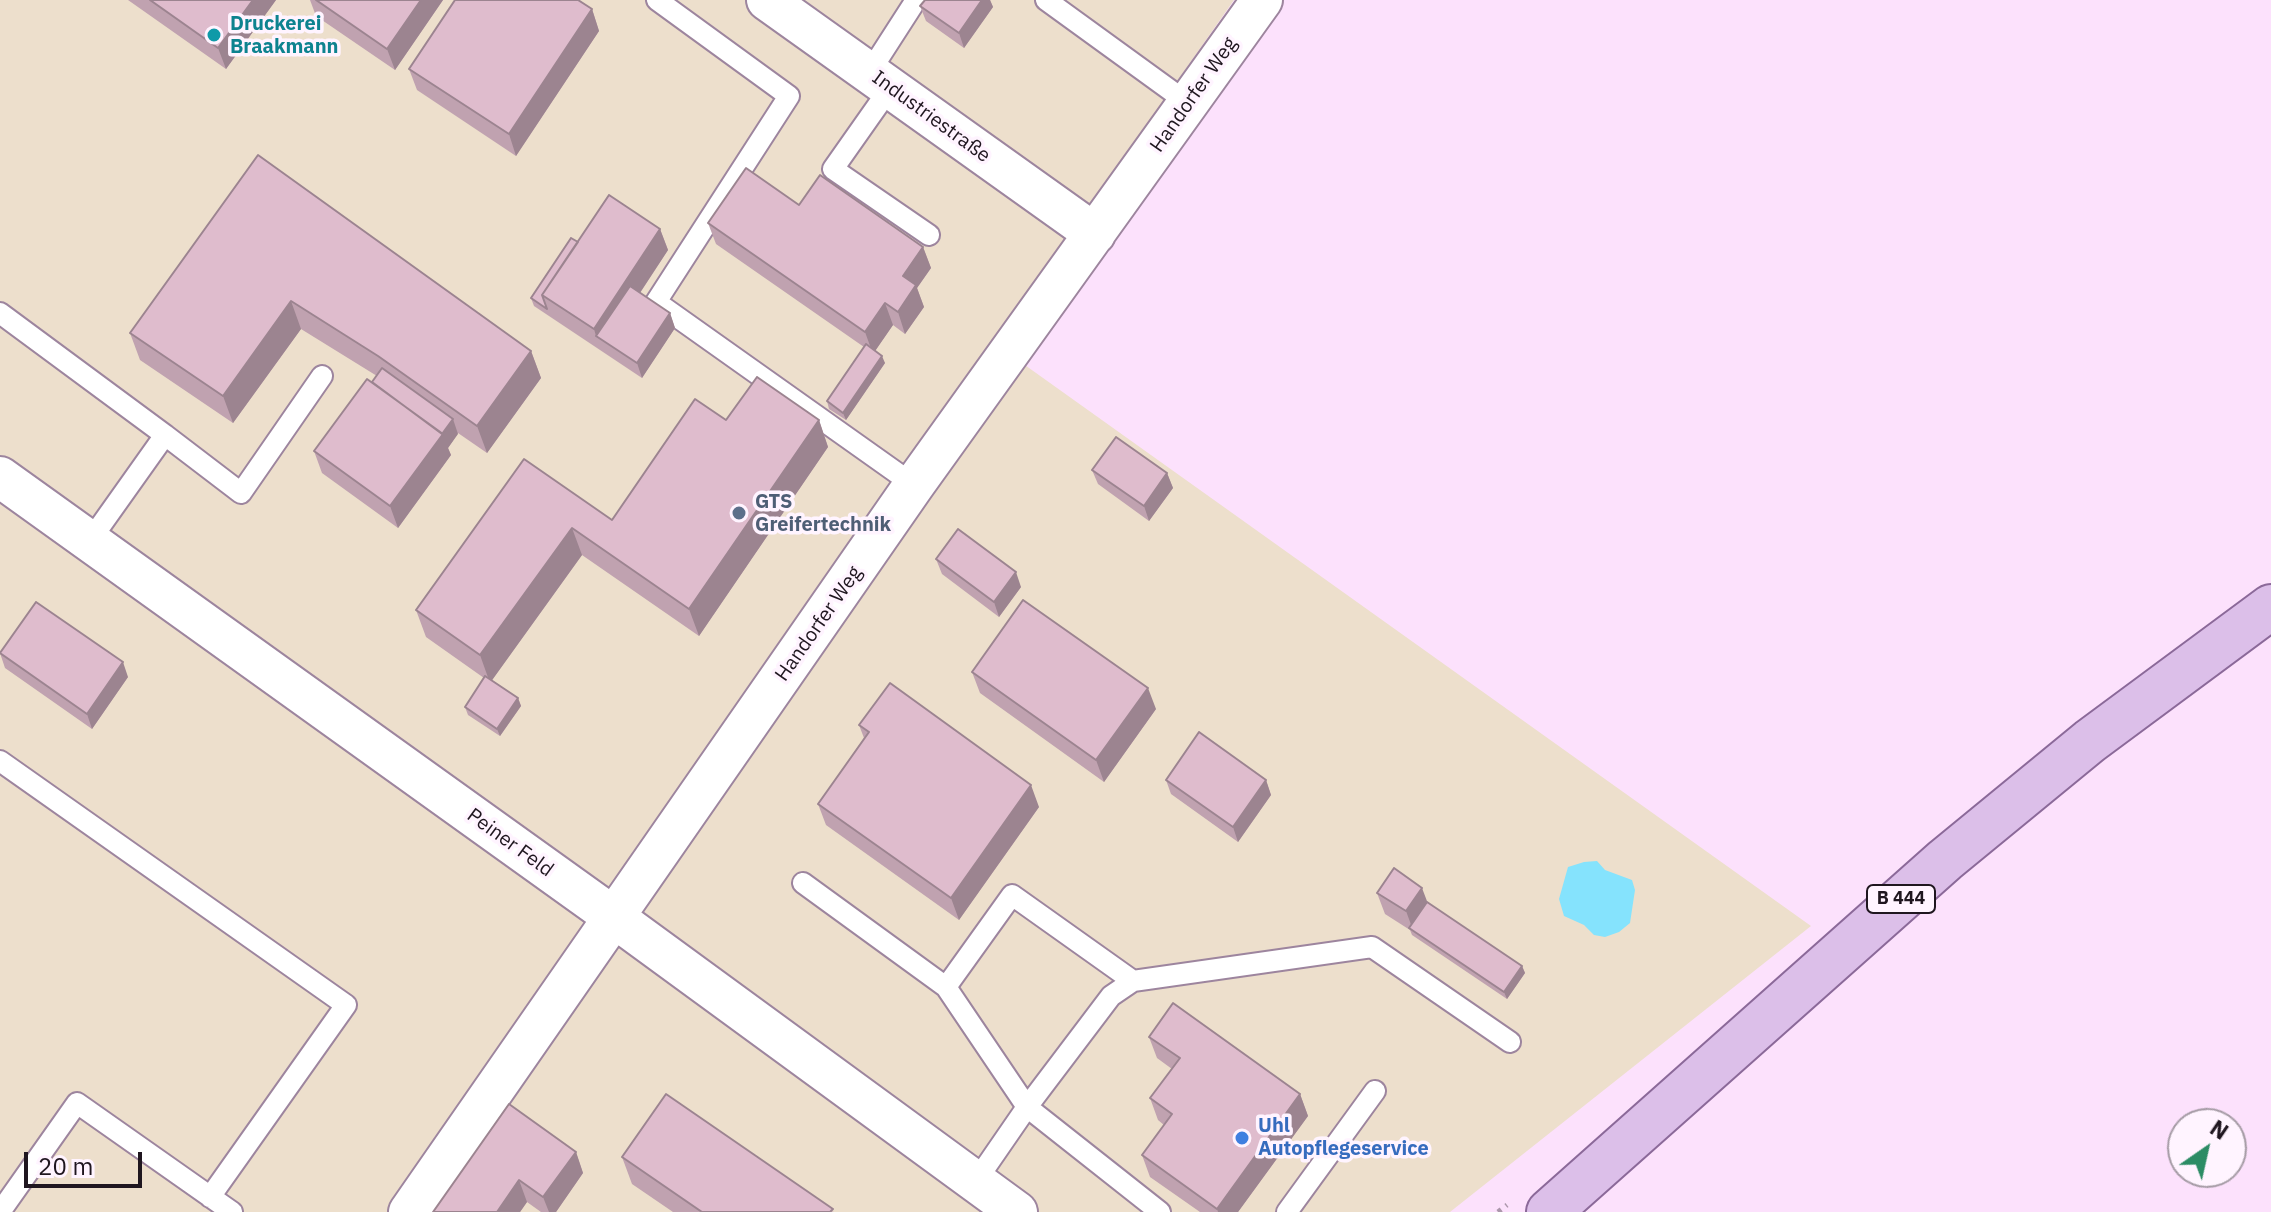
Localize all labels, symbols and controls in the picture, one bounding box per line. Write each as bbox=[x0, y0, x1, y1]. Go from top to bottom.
place label: Druckerei Braakmann bbox=[230, 12, 339, 59]
marker: Druckerei Braakmann bbox=[205, 26, 223, 44]
street label: Handorfer Weg bbox=[1145, 33, 1243, 157]
street label: Industriestraße bbox=[867, 66, 995, 168]
place label: GTS Greifertechnik bbox=[755, 490, 891, 537]
marker: GTS Greifertechnik bbox=[730, 504, 748, 522]
street label: Handorfer Weg bbox=[770, 562, 868, 686]
street label: Peiner Feld bbox=[462, 804, 558, 882]
road number: B 444 bbox=[1867, 885, 1935, 913]
north arrow bbox=[2167, 1108, 2247, 1188]
text: N bbox=[2205, 1113, 2234, 1146]
place label: Uhl Autopflegeservice bbox=[1258, 1114, 1429, 1161]
marker: Uhl Autopflegeservice bbox=[1233, 1129, 1251, 1147]
scale bar bbox=[28, 1136, 146, 1186]
text: 20 m bbox=[38, 1150, 93, 1182]

